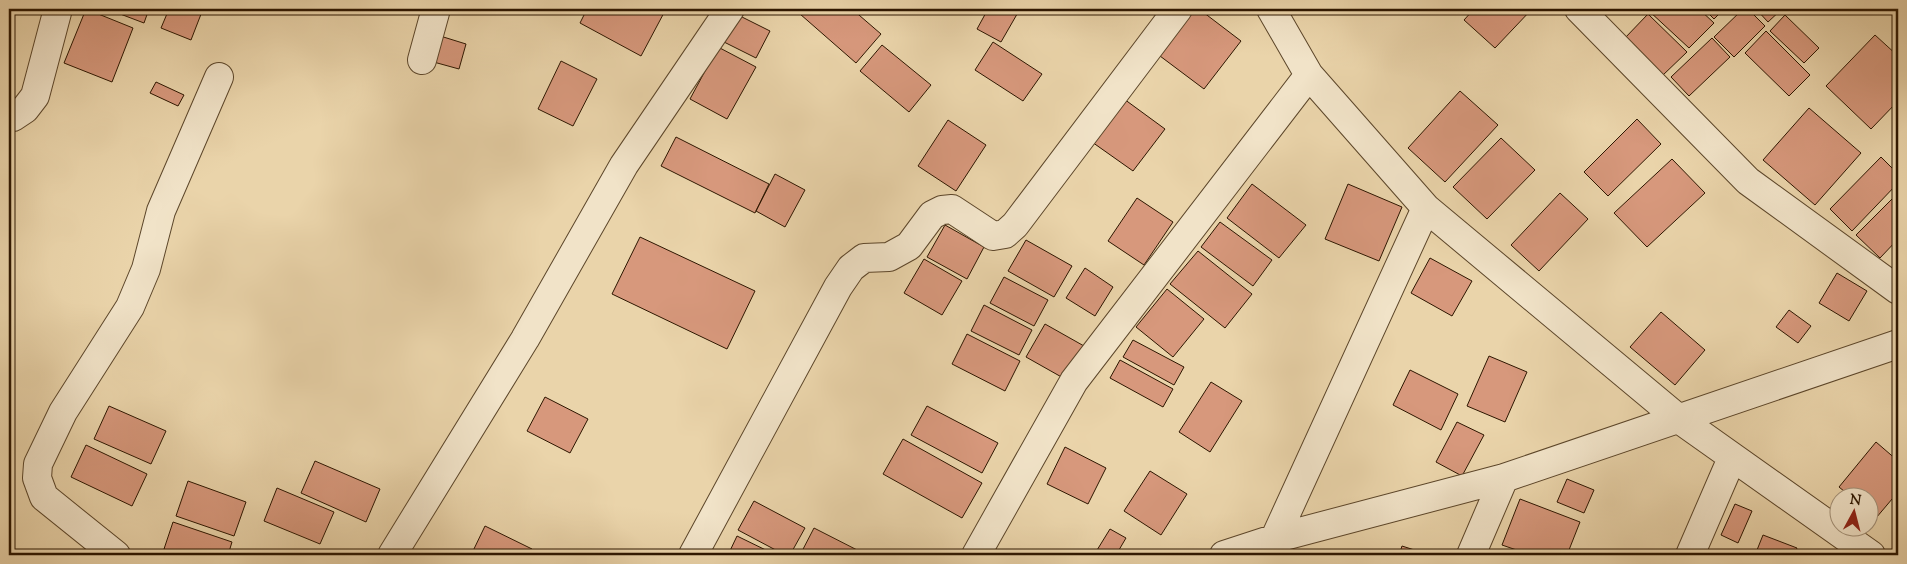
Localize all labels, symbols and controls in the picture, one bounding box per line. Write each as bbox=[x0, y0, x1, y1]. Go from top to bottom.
north arrow bbox=[1830, 486, 1880, 536]
text: N bbox=[1849, 490, 1862, 512]

